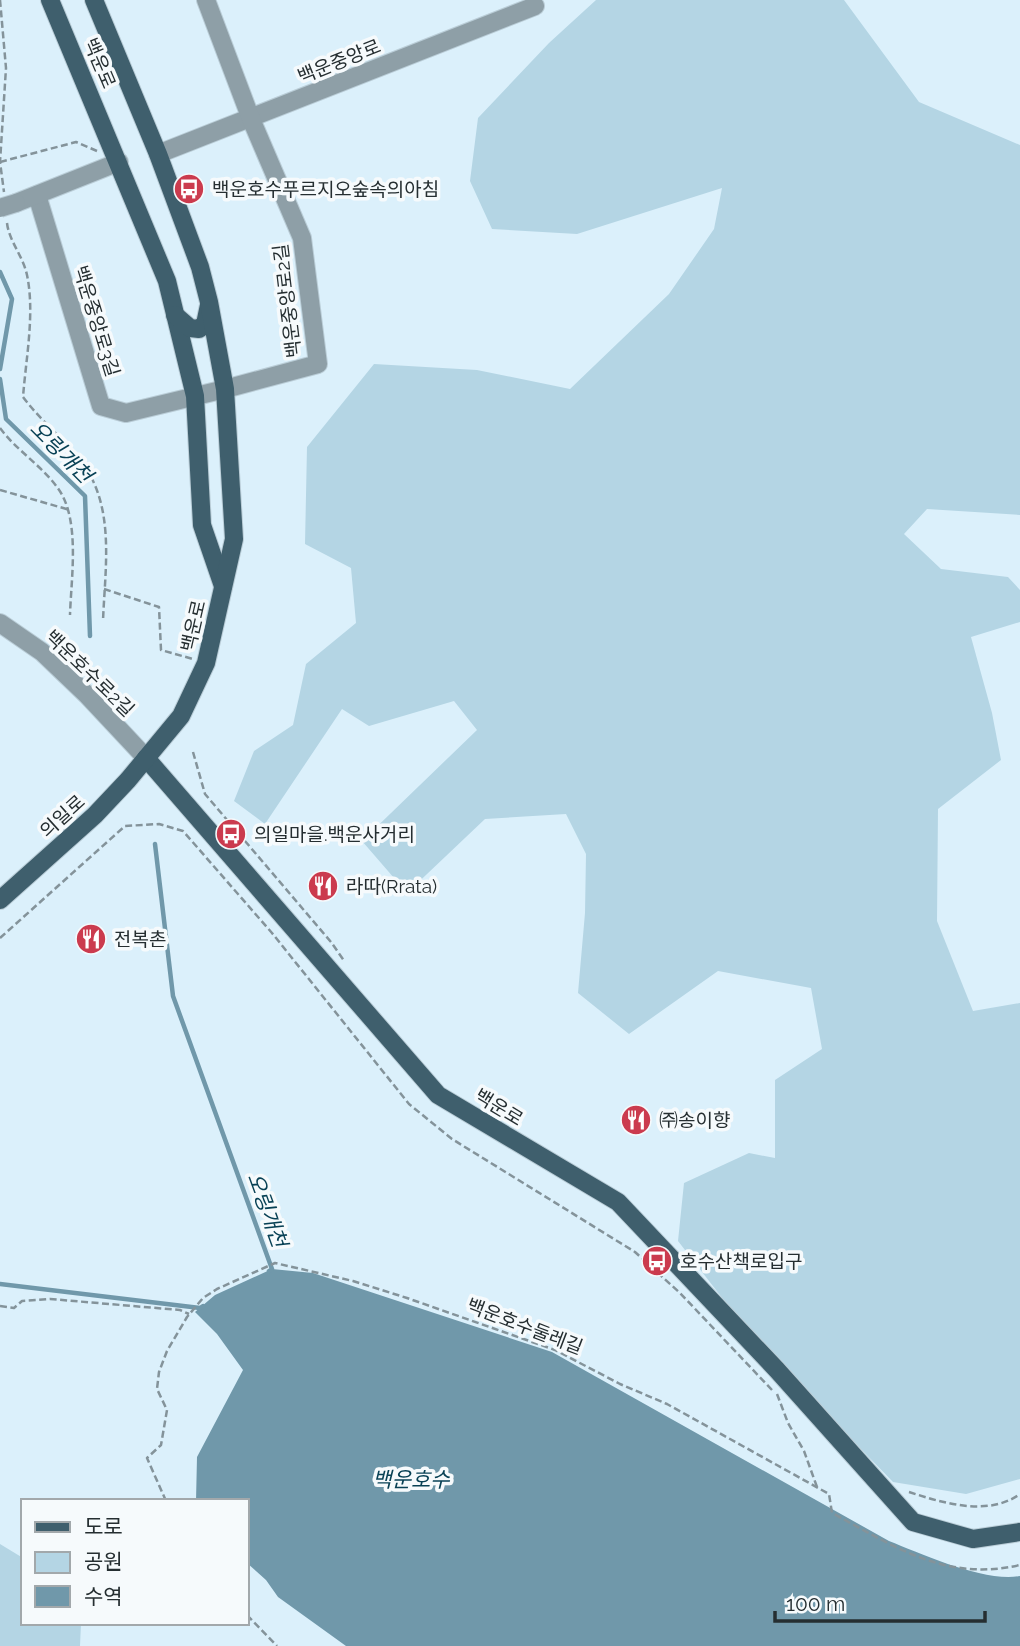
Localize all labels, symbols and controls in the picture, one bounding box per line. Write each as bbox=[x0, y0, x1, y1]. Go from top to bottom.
street label: 백운중앙로 bbox=[294, 34, 384, 88]
street label: 백운로 bbox=[80, 35, 120, 91]
bus stop icon: 백운호수푸르지오숲속의아침 bbox=[172, 172, 206, 206]
place label: 백운호수푸르지오숲속의아침 bbox=[212, 178, 439, 200]
street label: 백운중앙로2길 bbox=[269, 243, 305, 359]
street label: 백운중앙로3길 bbox=[70, 263, 124, 379]
water label: 오링개천 bbox=[25, 415, 99, 490]
street label: 백운로 bbox=[176, 598, 210, 654]
street label: 백운호수로2길 bbox=[41, 625, 139, 721]
street label: 의일로 bbox=[35, 790, 89, 842]
bus stop icon: 의일마을.백운사거리 bbox=[214, 817, 248, 851]
place label: 의일마을.백운사거리 bbox=[254, 823, 415, 845]
restaurant icon: 라따(Rrata) bbox=[306, 869, 340, 903]
place label: 라따(Rrata) bbox=[346, 875, 437, 897]
restaurant icon: 전복촌 bbox=[74, 922, 108, 956]
place label: 전복촌 bbox=[114, 928, 166, 950]
street label: 백운로 bbox=[471, 1084, 527, 1130]
restaurant icon: ㈜송이향 bbox=[619, 1103, 653, 1137]
place label: ㈜송이향 bbox=[659, 1109, 730, 1131]
water label: 오링개천 bbox=[243, 1169, 293, 1253]
bus stop icon: 호수산책로입구 bbox=[640, 1244, 674, 1278]
place label: 호수산책로입구 bbox=[680, 1250, 802, 1272]
street label: 백운호수둘레길 bbox=[464, 1294, 586, 1358]
water label: 백운호수 bbox=[372, 1467, 450, 1492]
legend bbox=[21, 1499, 248, 1625]
text: 도로 bbox=[84, 1514, 123, 1539]
text: 공원 bbox=[84, 1549, 123, 1574]
scale bar bbox=[775, 1580, 985, 1624]
text: 수역 bbox=[84, 1584, 123, 1609]
text: 100 m bbox=[786, 1591, 845, 1616]

